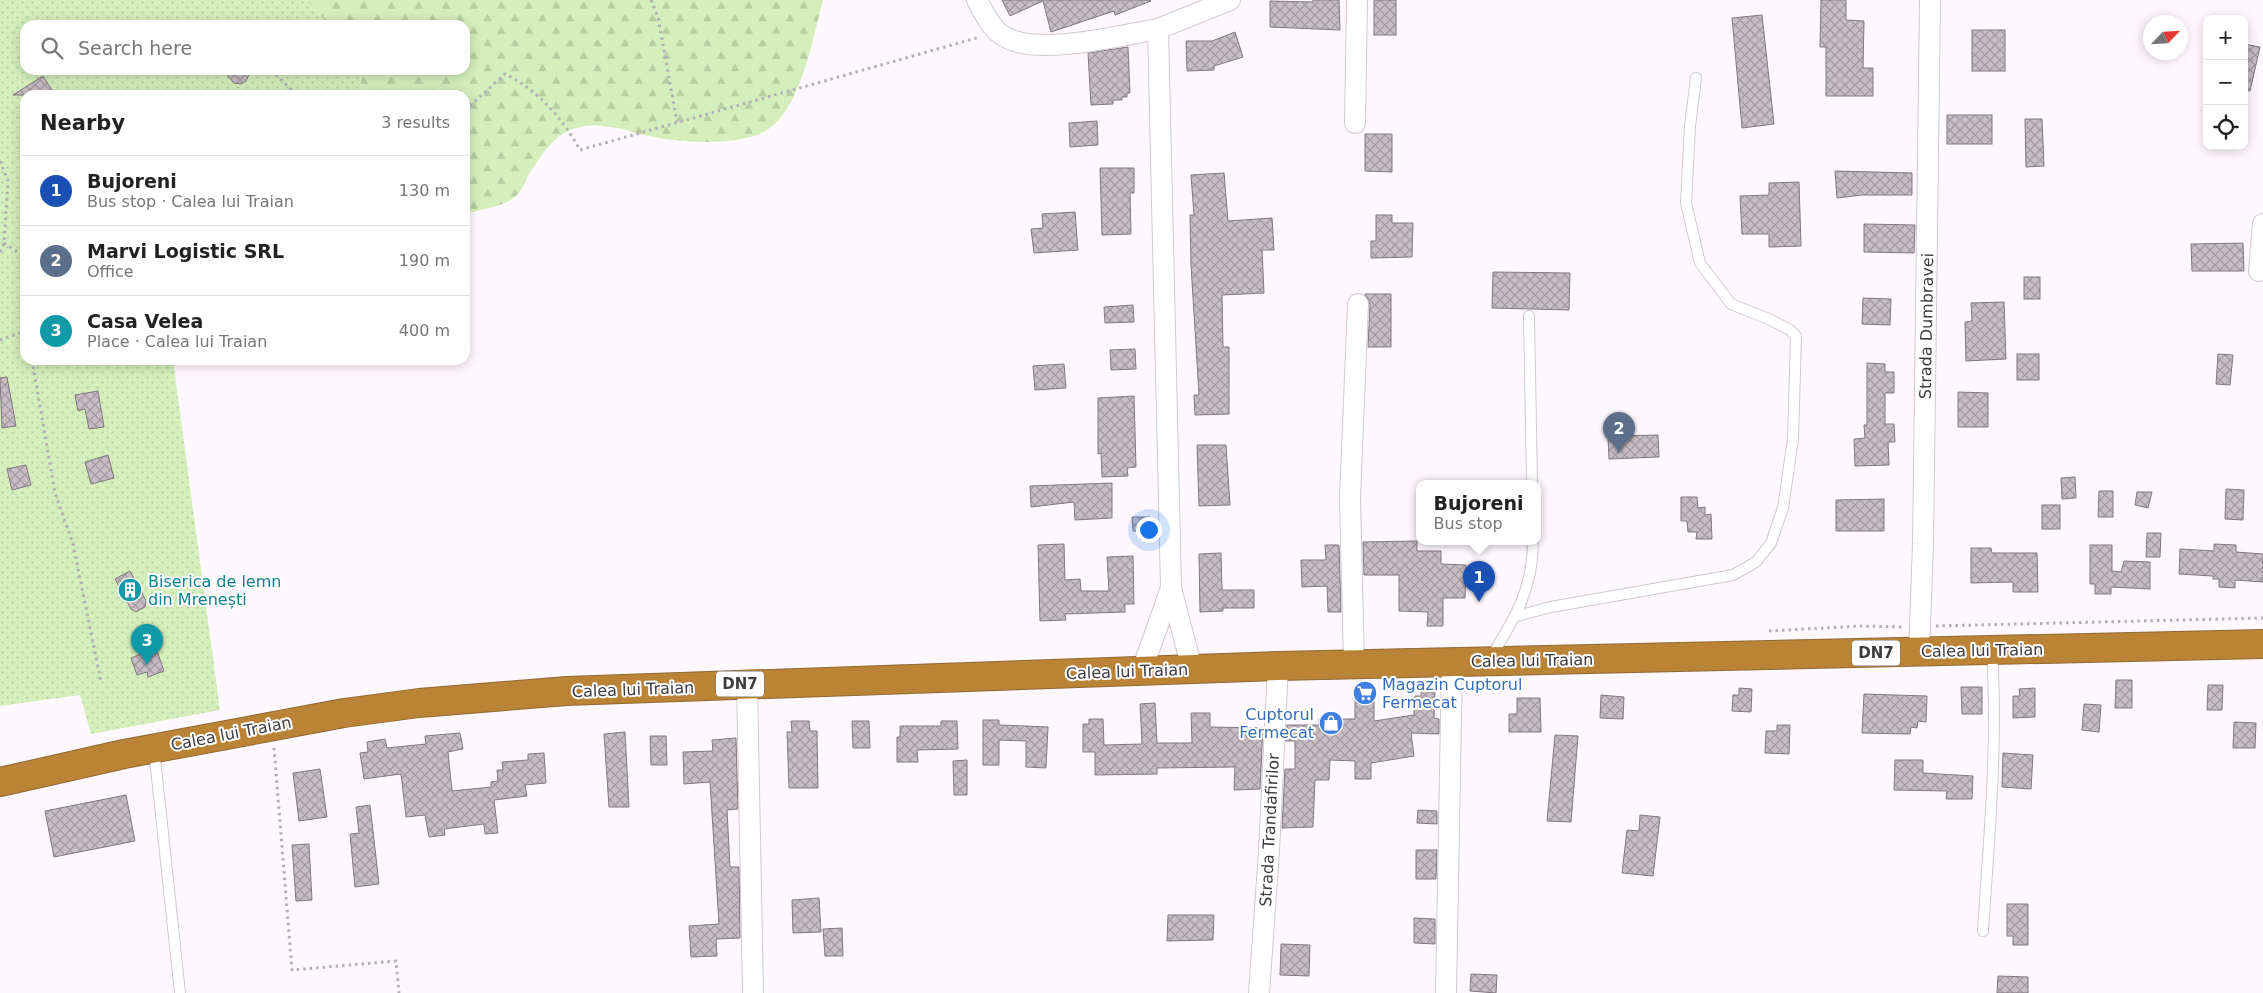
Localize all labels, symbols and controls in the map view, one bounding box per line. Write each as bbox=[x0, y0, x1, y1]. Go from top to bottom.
north arrow bbox=[2143, 15, 2188, 60]
map controls bbox=[2203, 15, 2248, 150]
button: + bbox=[2203, 15, 2248, 60]
search box bbox=[20, 20, 470, 75]
icon: search bbox=[38, 34, 66, 62]
text: Search here bbox=[78, 37, 192, 59]
button: − bbox=[2203, 60, 2248, 105]
button: locate bbox=[2203, 105, 2248, 150]
text: Nearby bbox=[40, 111, 125, 135]
text: 3 results bbox=[381, 113, 450, 132]
text: Bujoreni bbox=[87, 170, 177, 192]
text: 1 bbox=[50, 181, 62, 200]
text: 130 m bbox=[399, 181, 450, 200]
text: Bus stop · Calea lui Traian bbox=[87, 192, 294, 211]
text: Marvi Logistic SRL bbox=[87, 240, 284, 262]
text: 2 bbox=[50, 251, 62, 270]
text: 190 m bbox=[399, 251, 450, 270]
street label: Strada Dumbravei bbox=[1916, 253, 1937, 399]
text: Office bbox=[87, 262, 134, 281]
text: Casa Velea bbox=[87, 310, 203, 332]
text: 3 bbox=[50, 321, 62, 340]
text: 400 m bbox=[399, 321, 450, 340]
text: Place · Calea lui Traian bbox=[87, 332, 267, 351]
pin: 2 bbox=[1603, 412, 1635, 453]
popup bbox=[1416, 480, 1541, 545]
text: Bujoreni bbox=[1434, 492, 1523, 514]
text: Bus stop bbox=[1434, 514, 1503, 533]
your location bbox=[1136, 517, 1162, 543]
pin: 1 bbox=[1463, 561, 1495, 602]
place label: Biserica de lemn din Mrenești bbox=[148, 572, 281, 609]
building icon: Biserica de lemn din Mrenești bbox=[117, 577, 143, 603]
pin: 3 bbox=[131, 624, 163, 665]
road number: DN7 bbox=[1852, 640, 1900, 666]
street label: Calea lui Traian bbox=[1921, 640, 2043, 661]
street label: Calea lui Traian bbox=[1471, 650, 1593, 671]
street label: Calea lui Traian bbox=[1065, 660, 1189, 683]
road number: DN7 bbox=[716, 672, 764, 696]
place label: Magazin Cuptorul Fermecat bbox=[1382, 675, 1522, 712]
street label: Calea lui Traian bbox=[571, 678, 695, 701]
supermarket icon: Magazin Cuptorul Fermecat bbox=[1352, 680, 1378, 706]
place label: Cuptorul Fermecat bbox=[1239, 705, 1314, 742]
shop icon: Cuptorul Fermecat bbox=[1318, 710, 1344, 736]
street label: Calea lui Traian bbox=[169, 712, 293, 755]
street label: Strada Trandafirilor bbox=[1256, 752, 1283, 907]

